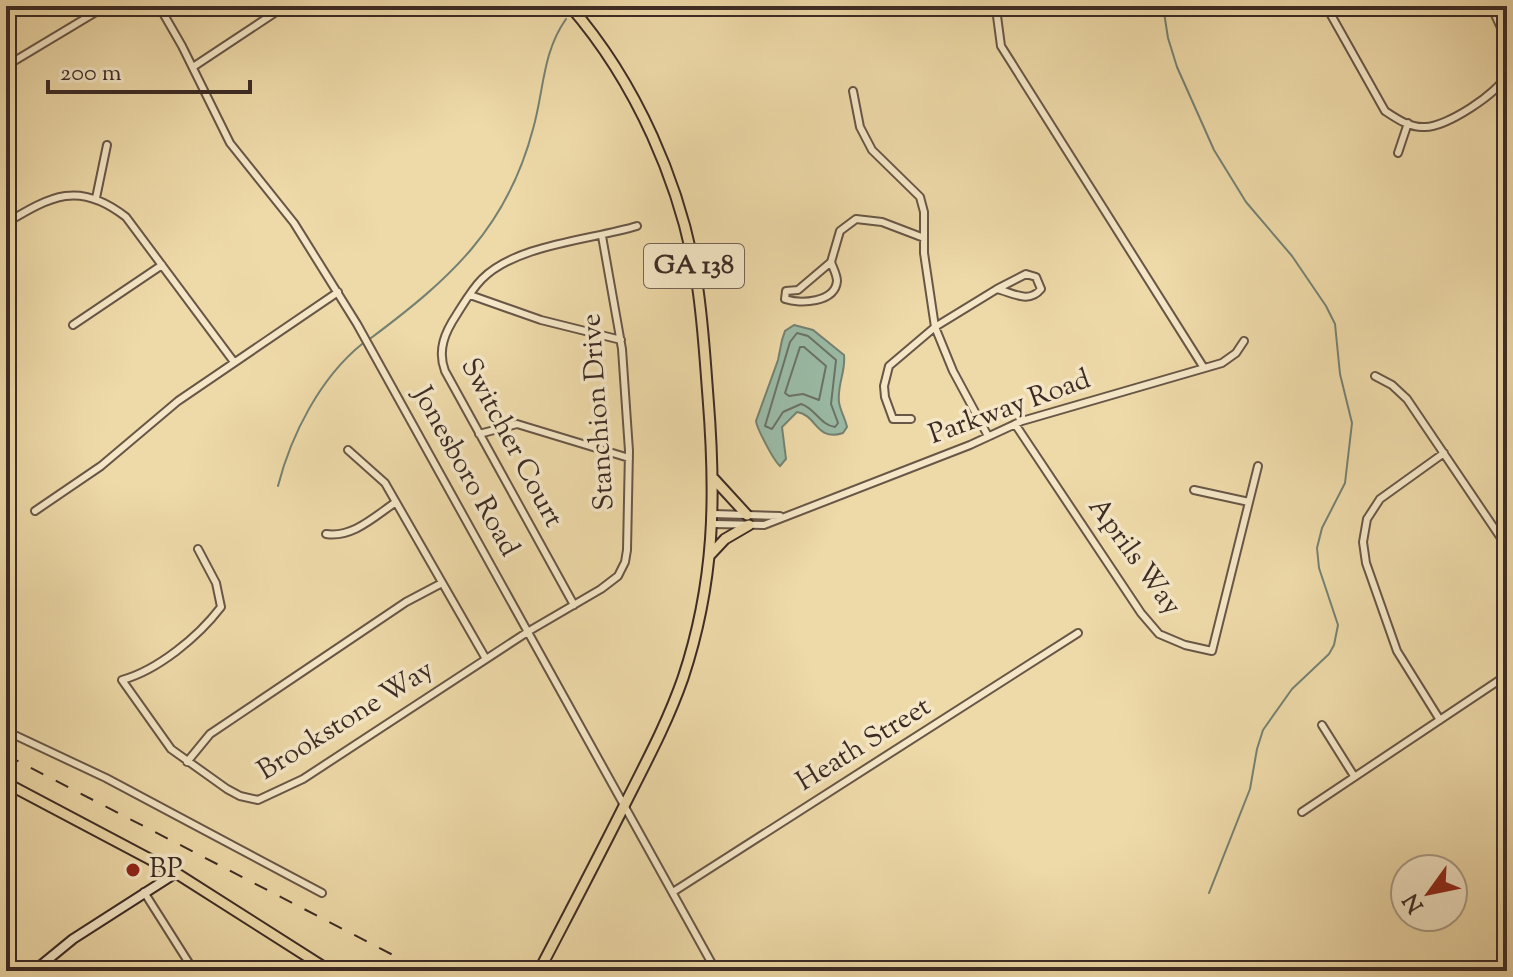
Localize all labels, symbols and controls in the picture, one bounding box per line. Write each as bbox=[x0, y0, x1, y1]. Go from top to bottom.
scale bar bbox=[48, 44, 250, 94]
text: 200 m bbox=[60, 57, 122, 91]
road number: GA 138 bbox=[644, 244, 744, 288]
street label: Stanchion Drive bbox=[572, 312, 626, 512]
street label: Switcher Court bbox=[450, 351, 573, 535]
street label: Parkway Road bbox=[924, 360, 1097, 456]
street label: Jonesboro Road bbox=[401, 378, 528, 564]
street label: Aprils Way bbox=[1078, 490, 1191, 624]
street label: Brookstone Way bbox=[250, 651, 442, 791]
street label: Heath Street bbox=[789, 688, 939, 802]
place label: BP bbox=[149, 850, 182, 890]
north arrow bbox=[1389, 853, 1469, 933]
marker: BP bbox=[124, 861, 142, 879]
text: N bbox=[1396, 886, 1433, 918]

